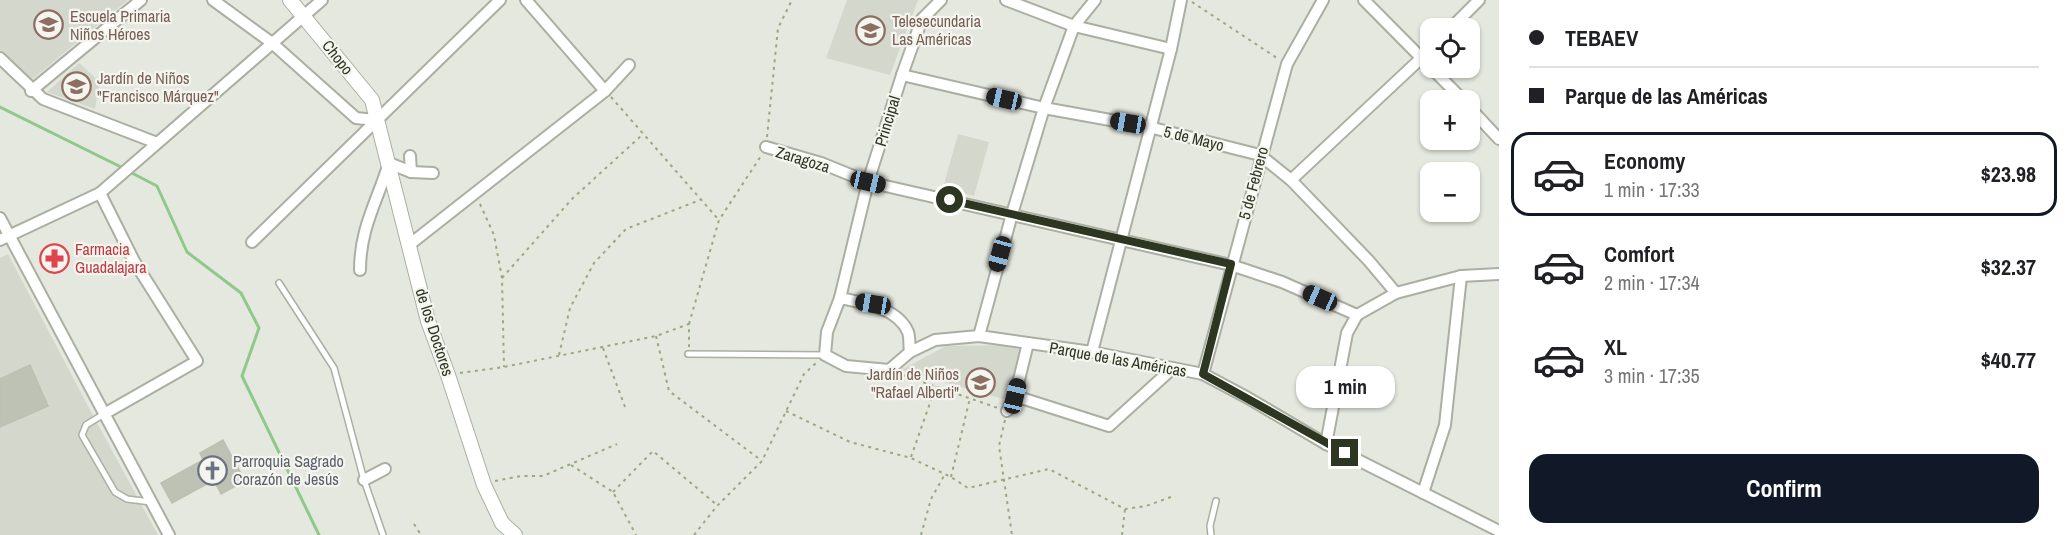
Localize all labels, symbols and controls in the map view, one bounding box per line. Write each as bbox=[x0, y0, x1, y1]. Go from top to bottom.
place label: Escuela Primaria Niños Héroes bbox=[70, 5, 171, 45]
school or university icon: Escuela Primaria Niños Héroes bbox=[33, 9, 65, 41]
place label: Telesecundaria Las Américas bbox=[892, 10, 982, 50]
school or university icon: Telesecundaria Las Américas bbox=[855, 14, 887, 46]
map controls bbox=[1420, 18, 1480, 222]
button: locate bbox=[1420, 18, 1480, 78]
text: TEBAEV bbox=[1565, 23, 1638, 53]
street label: Chopo bbox=[317, 35, 359, 79]
place label: Jardín de Niños "Francisco Márquez" bbox=[97, 67, 219, 107]
school or university icon: Jardín de Niños "Francisco Márquez" bbox=[60, 71, 92, 103]
text: Parque de las Américas bbox=[1565, 81, 1768, 111]
car bbox=[984, 86, 1024, 112]
button: + bbox=[1420, 90, 1480, 150]
street label: Principal bbox=[869, 93, 905, 149]
car bbox=[1109, 111, 1147, 135]
street label: 5 de Mayo bbox=[1162, 120, 1226, 156]
street label: Zaragoza bbox=[773, 140, 833, 178]
street label: 5 de Febrero bbox=[1233, 144, 1273, 222]
text: Economy bbox=[1604, 146, 1685, 176]
icon: car bbox=[1532, 147, 1586, 201]
text: $23.98 bbox=[1981, 159, 2036, 189]
button: − bbox=[1420, 162, 1480, 222]
car bbox=[848, 169, 888, 195]
text: 1 min · 17:33 bbox=[1604, 176, 1700, 203]
route start bbox=[936, 186, 963, 213]
car bbox=[987, 234, 1013, 274]
place label: Farmacia Guadalajara bbox=[75, 238, 147, 278]
text: Comfort bbox=[1604, 239, 1674, 269]
icon: car bbox=[1532, 240, 1586, 294]
pharmacy icon: Farmacia Guadalajara bbox=[38, 242, 70, 274]
text: $32.37 bbox=[1981, 252, 2036, 282]
text: 2 min · 17:34 bbox=[1604, 269, 1700, 296]
car bbox=[1300, 282, 1340, 314]
street label: de los Doctores bbox=[410, 285, 460, 379]
car bbox=[854, 292, 892, 316]
text: XL bbox=[1604, 332, 1627, 362]
icon: car bbox=[1532, 333, 1586, 387]
street label: Parque de las Américas bbox=[1047, 336, 1189, 382]
text: $40.77 bbox=[1981, 345, 2036, 375]
text: 3 min · 17:35 bbox=[1604, 362, 1700, 389]
place label: Jardín de Niños "Rafael Alberti" bbox=[866, 363, 959, 403]
callout: 1 min bbox=[1296, 366, 1394, 408]
school or university icon: Jardín de Niños "Rafael Alberti" bbox=[964, 367, 996, 399]
text: 1 min bbox=[1324, 373, 1367, 400]
car bbox=[1002, 376, 1028, 416]
route end bbox=[1331, 439, 1358, 466]
place label: Parroquia Sagrado Corazón de Jesús bbox=[233, 450, 344, 490]
church icon: Parroquia Sagrado Corazón de Jesús bbox=[196, 454, 228, 486]
button: Confirm bbox=[1529, 454, 2039, 523]

